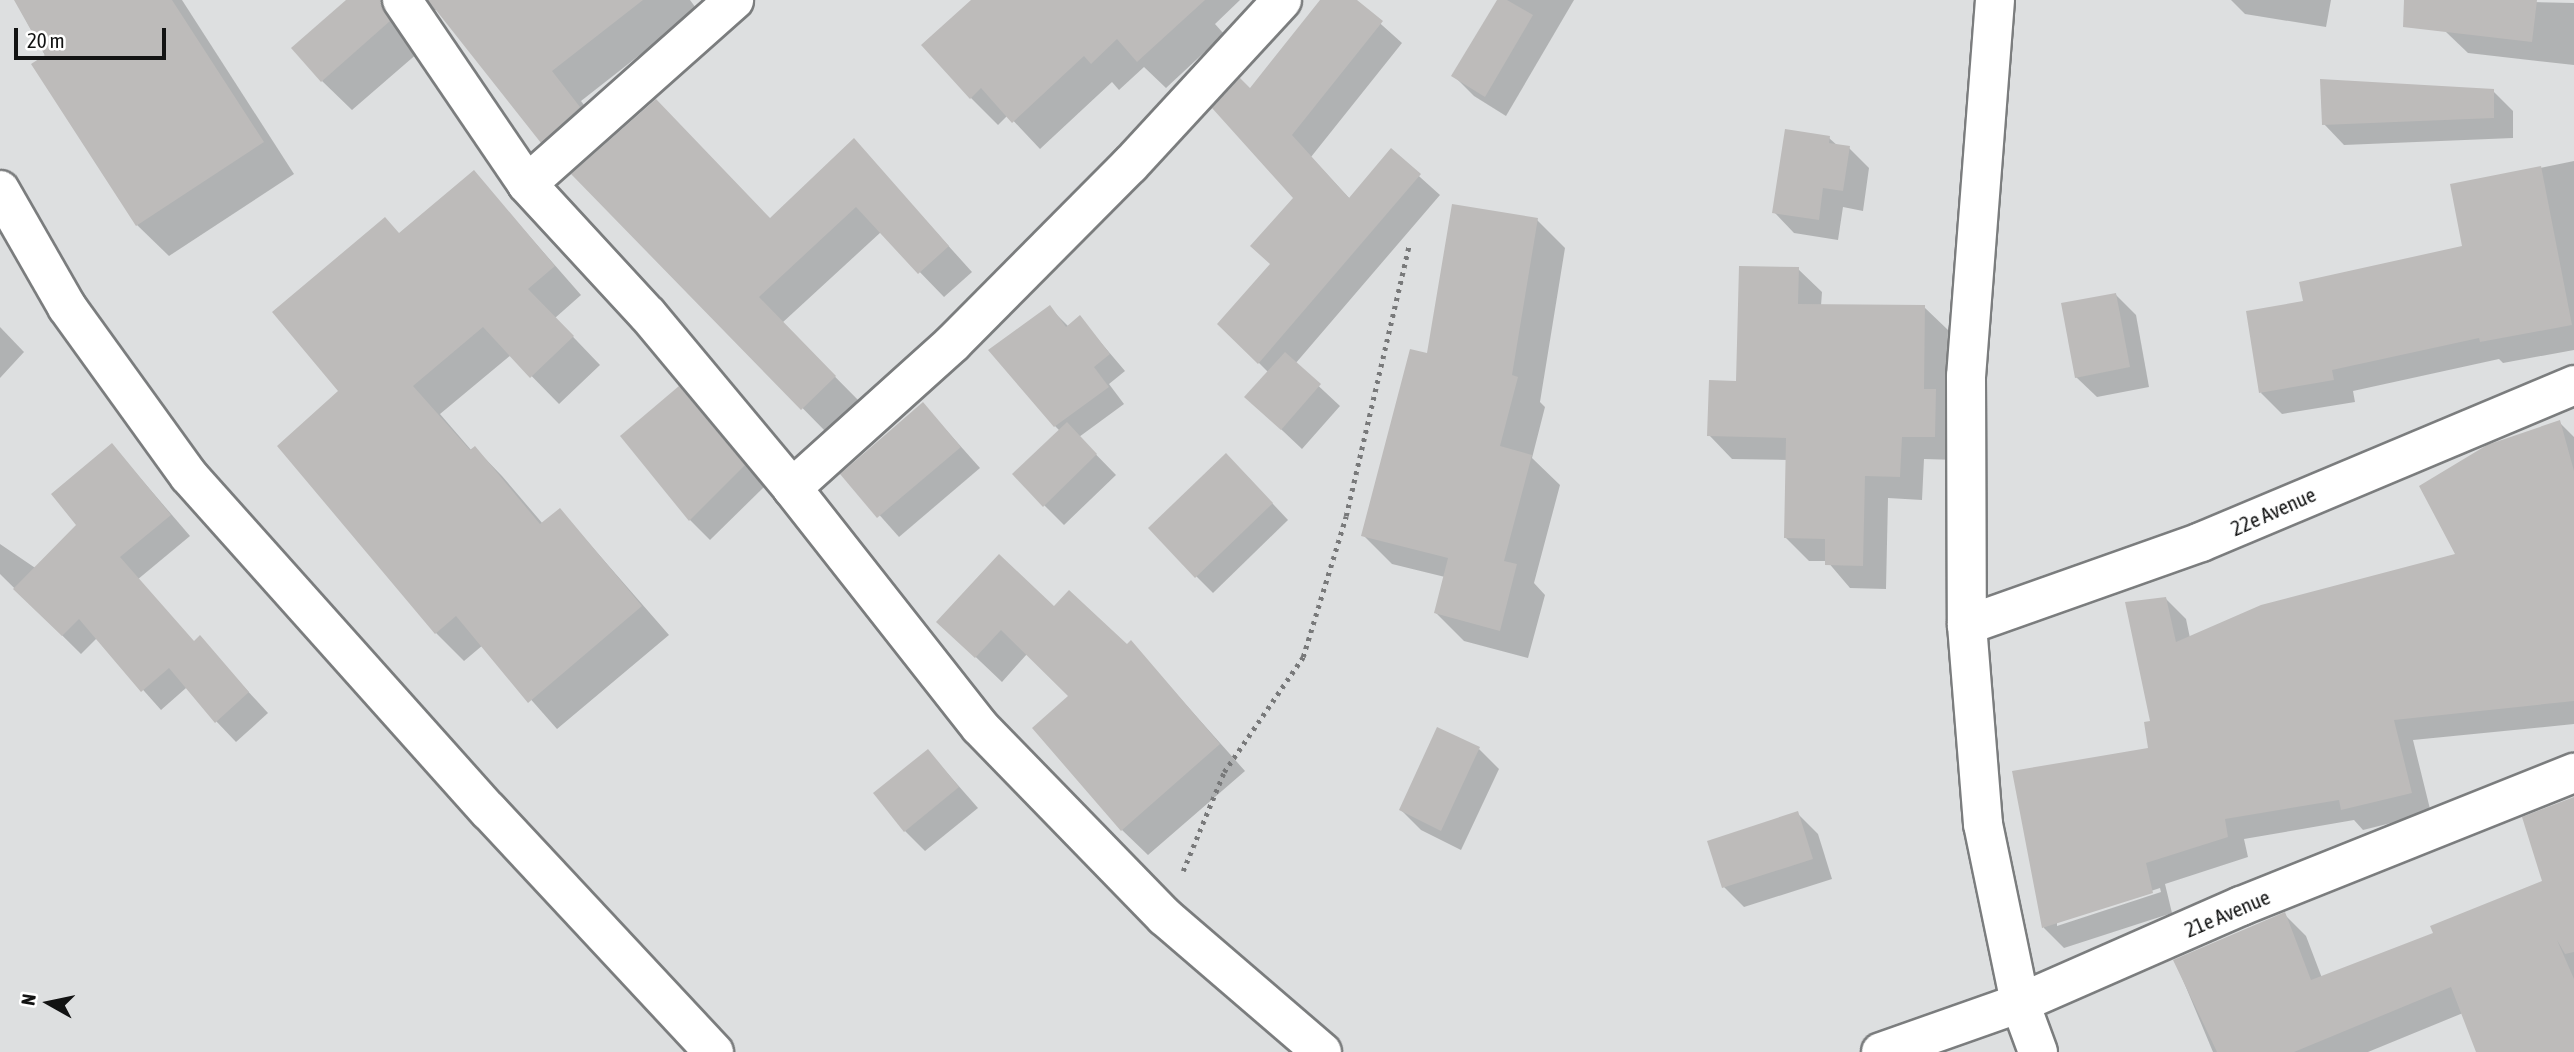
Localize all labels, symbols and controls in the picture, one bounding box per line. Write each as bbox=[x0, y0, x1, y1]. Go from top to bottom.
scale bar bbox=[18, 14, 170, 58]
text: 20 m bbox=[27, 28, 65, 52]
street label: 22e Avenue bbox=[2227, 481, 2319, 541]
street label: 21e Avenue bbox=[2181, 884, 2273, 942]
north arrow bbox=[14, 968, 84, 1038]
text: N bbox=[17, 992, 40, 1007]

